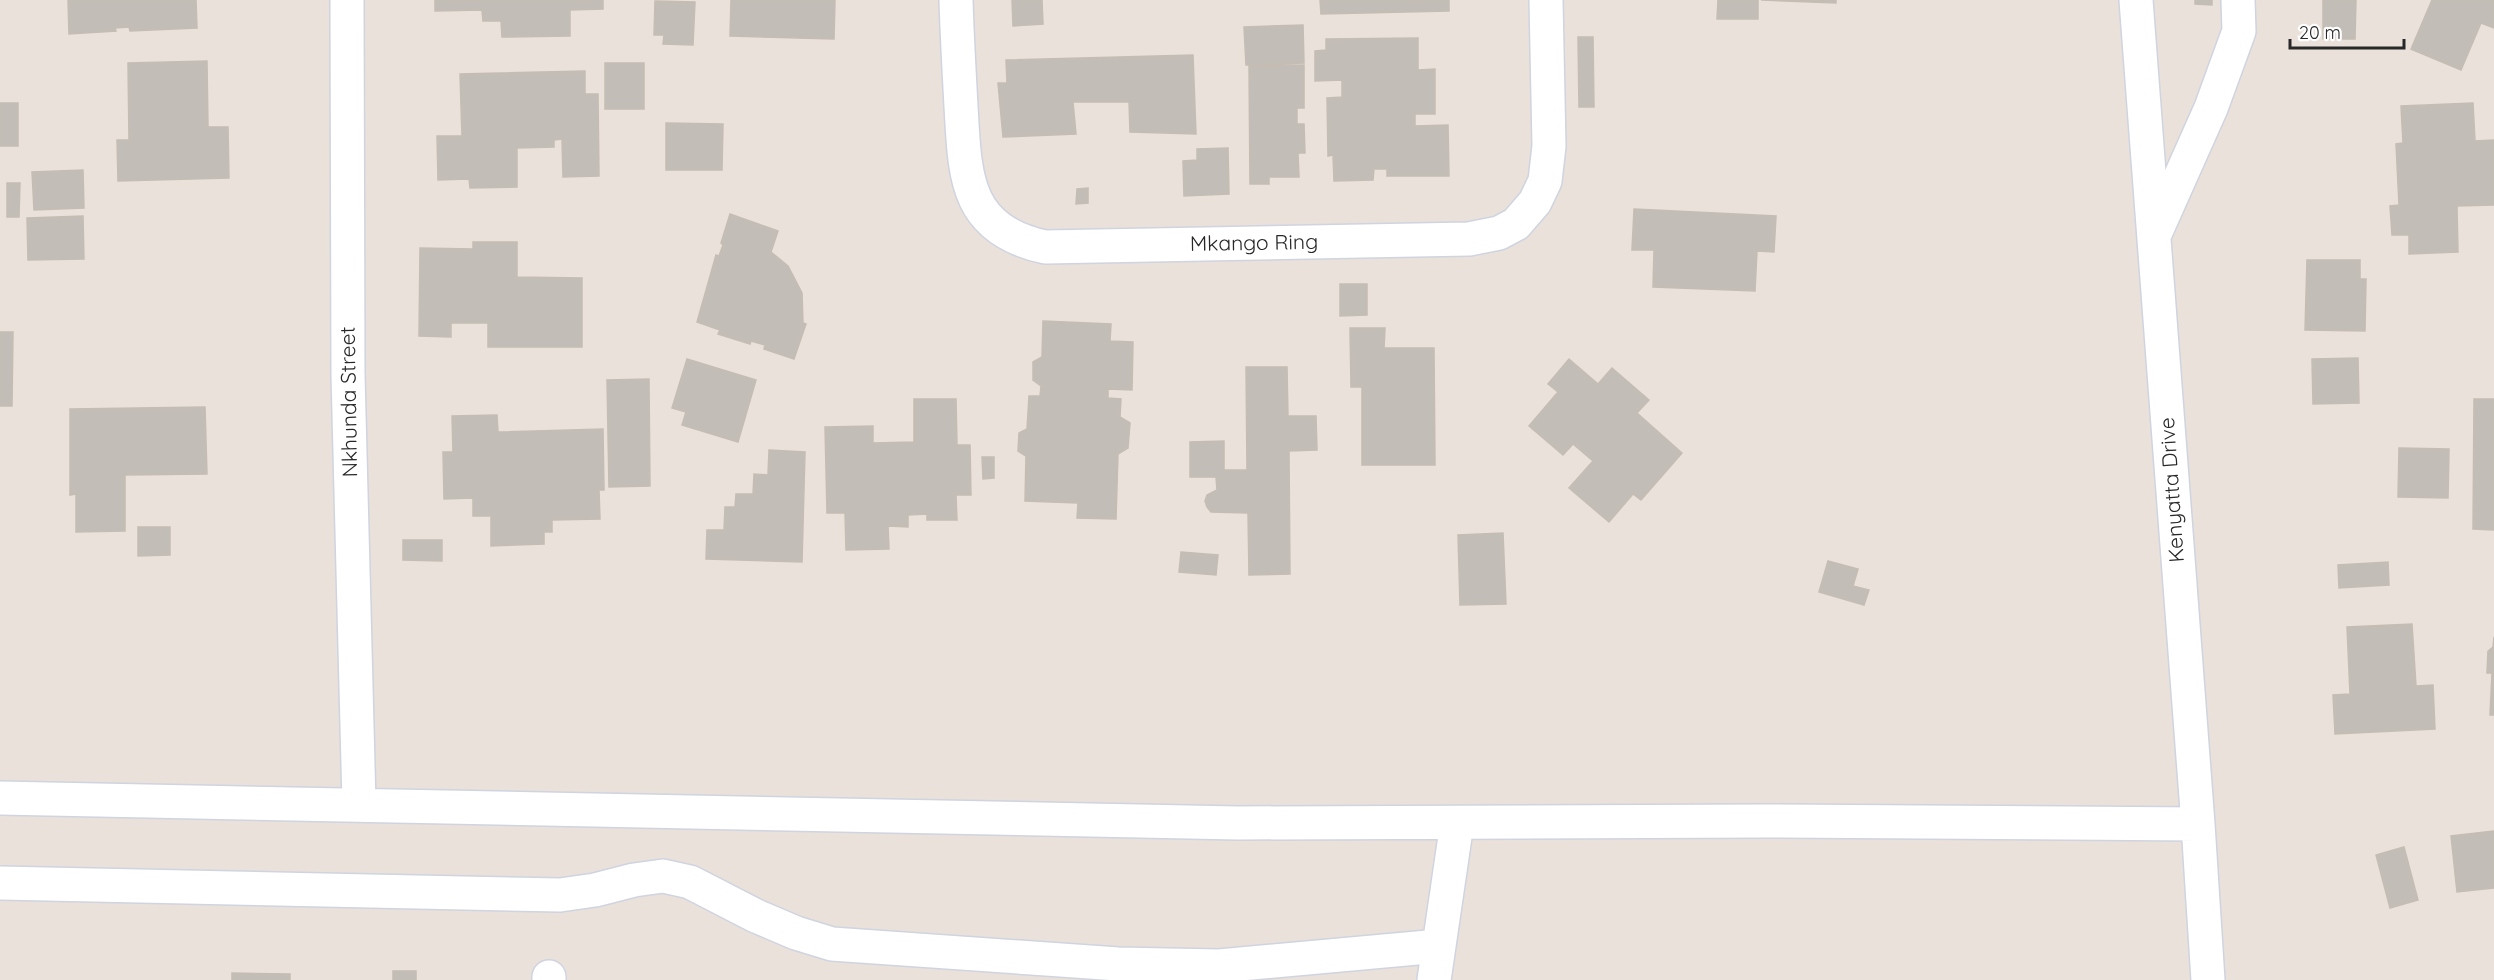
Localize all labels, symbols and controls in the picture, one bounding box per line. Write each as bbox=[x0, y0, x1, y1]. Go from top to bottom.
scale bar bbox=[2290, 12, 2404, 50]
text: 20 m bbox=[2299, 21, 2341, 44]
street label: Mkango Ring bbox=[1190, 228, 1318, 256]
street label: Nkhunda Street bbox=[334, 326, 362, 478]
street label: Kenyatta Drive bbox=[2153, 417, 2189, 564]

